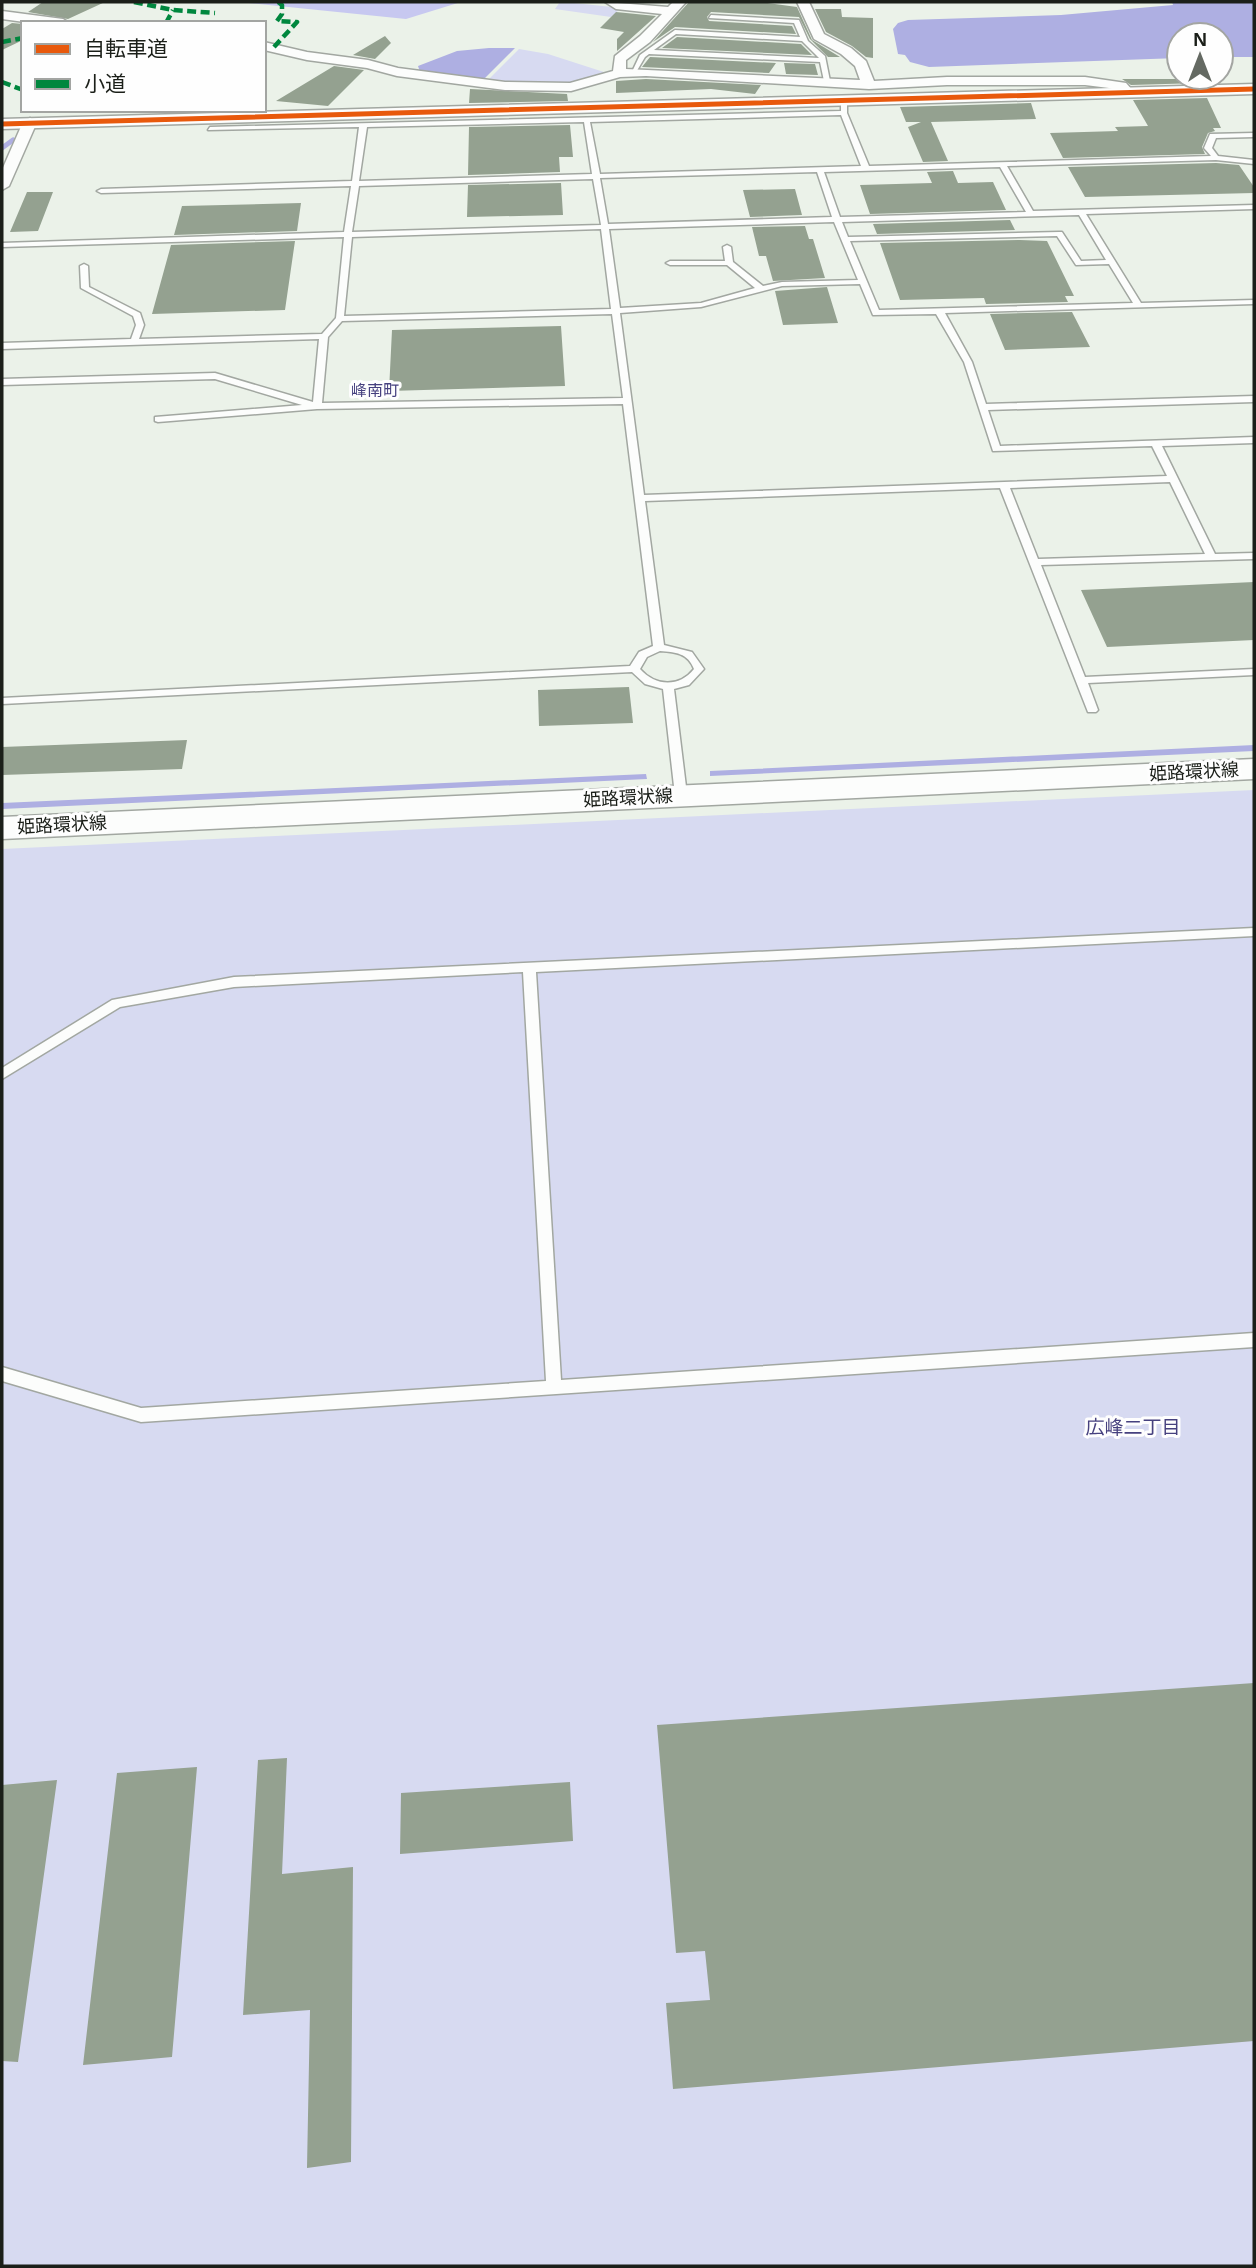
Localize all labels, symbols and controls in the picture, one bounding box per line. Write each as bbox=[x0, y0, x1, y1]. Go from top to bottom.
legend bbox=[21, 21, 266, 112]
north arrow bbox=[1165, 21, 1235, 91]
text: N bbox=[1193, 29, 1207, 50]
text: 自転車道 bbox=[84, 37, 168, 60]
text: 小道 bbox=[84, 72, 126, 95]
district label: 峰南町 bbox=[351, 382, 399, 399]
street label: 姫路環状線 bbox=[1149, 760, 1239, 784]
street label: 姫路環状線 bbox=[583, 786, 673, 810]
street label: 姫路環状線 bbox=[17, 813, 107, 837]
district label: 広峰二丁目 bbox=[1085, 1417, 1181, 1438]

